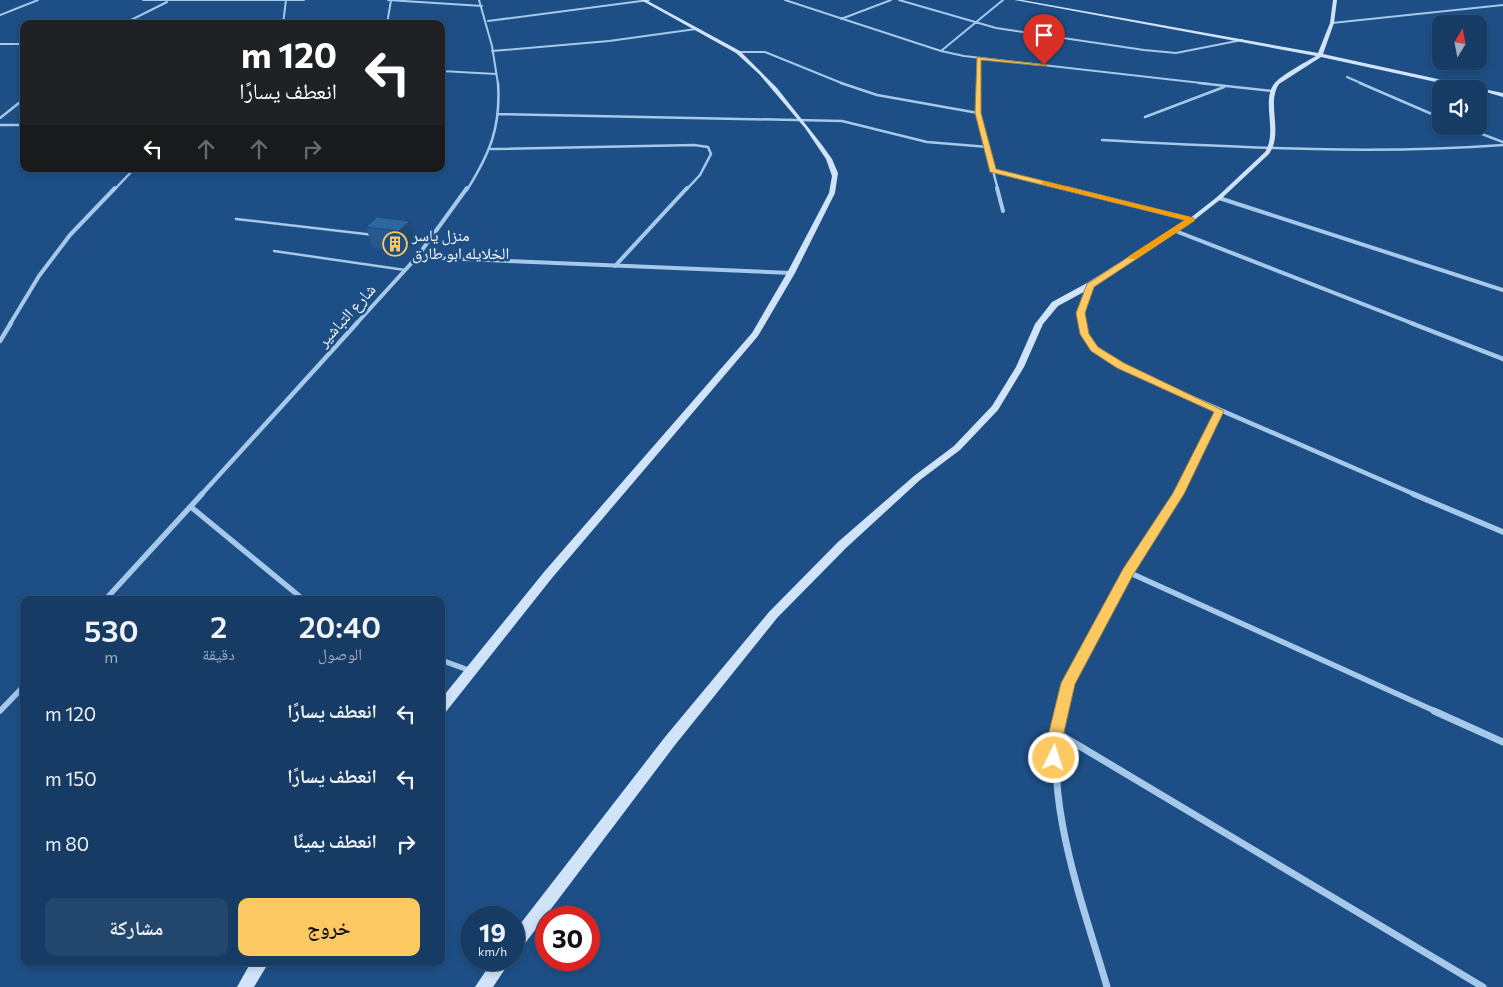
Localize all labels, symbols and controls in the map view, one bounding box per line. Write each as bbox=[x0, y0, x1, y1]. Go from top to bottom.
pin bbox=[1023, 14, 1065, 65]
north arrow bbox=[1432, 15, 1488, 70]
map controls bbox=[1432, 15, 1487, 135]
icon: arrive bbox=[1030, 21, 1058, 49]
text: 120 m bbox=[241, 32, 337, 75]
icon: left bbox=[355, 40, 420, 105]
text: انعطف يسارًا bbox=[239, 77, 337, 104]
button: sound bbox=[1432, 80, 1487, 135]
icon: left bbox=[139, 135, 167, 163]
icon: ahead bbox=[192, 135, 220, 163]
icon: ahead bbox=[245, 135, 273, 163]
icon: right bbox=[298, 135, 326, 163]
place label: منزل ياسر الخلايله ابو طارق bbox=[411, 225, 509, 264]
building icon: منزل ياسر الخلايله ابو طارق bbox=[382, 231, 408, 257]
street label: شارع التباشير bbox=[312, 279, 380, 352]
text: 2 bbox=[210, 607, 227, 644]
text: 20:40 bbox=[299, 607, 381, 644]
text: 530 bbox=[84, 611, 138, 648]
text: دقيقة bbox=[202, 644, 235, 663]
text: الوصول bbox=[318, 644, 362, 663]
text: m bbox=[104, 647, 118, 666]
text: انعطف يسارًا bbox=[287, 699, 377, 722]
icon: left bbox=[392, 700, 420, 728]
text: 120 m bbox=[45, 702, 96, 725]
position arrow bbox=[1027, 731, 1079, 783]
text: انعطف يسارًا bbox=[287, 764, 377, 787]
icon: left bbox=[392, 765, 420, 793]
text: 150 m bbox=[45, 767, 97, 790]
text: انعطف يمينًا bbox=[293, 829, 377, 852]
icon: right bbox=[392, 830, 420, 858]
text: 80 m bbox=[45, 832, 89, 855]
button: مشاركة bbox=[45, 898, 228, 956]
button: خروج bbox=[238, 898, 420, 956]
speed limit sign: 30 bbox=[535, 906, 600, 971]
text: 19 bbox=[479, 917, 506, 947]
text: km/h bbox=[478, 944, 507, 958]

